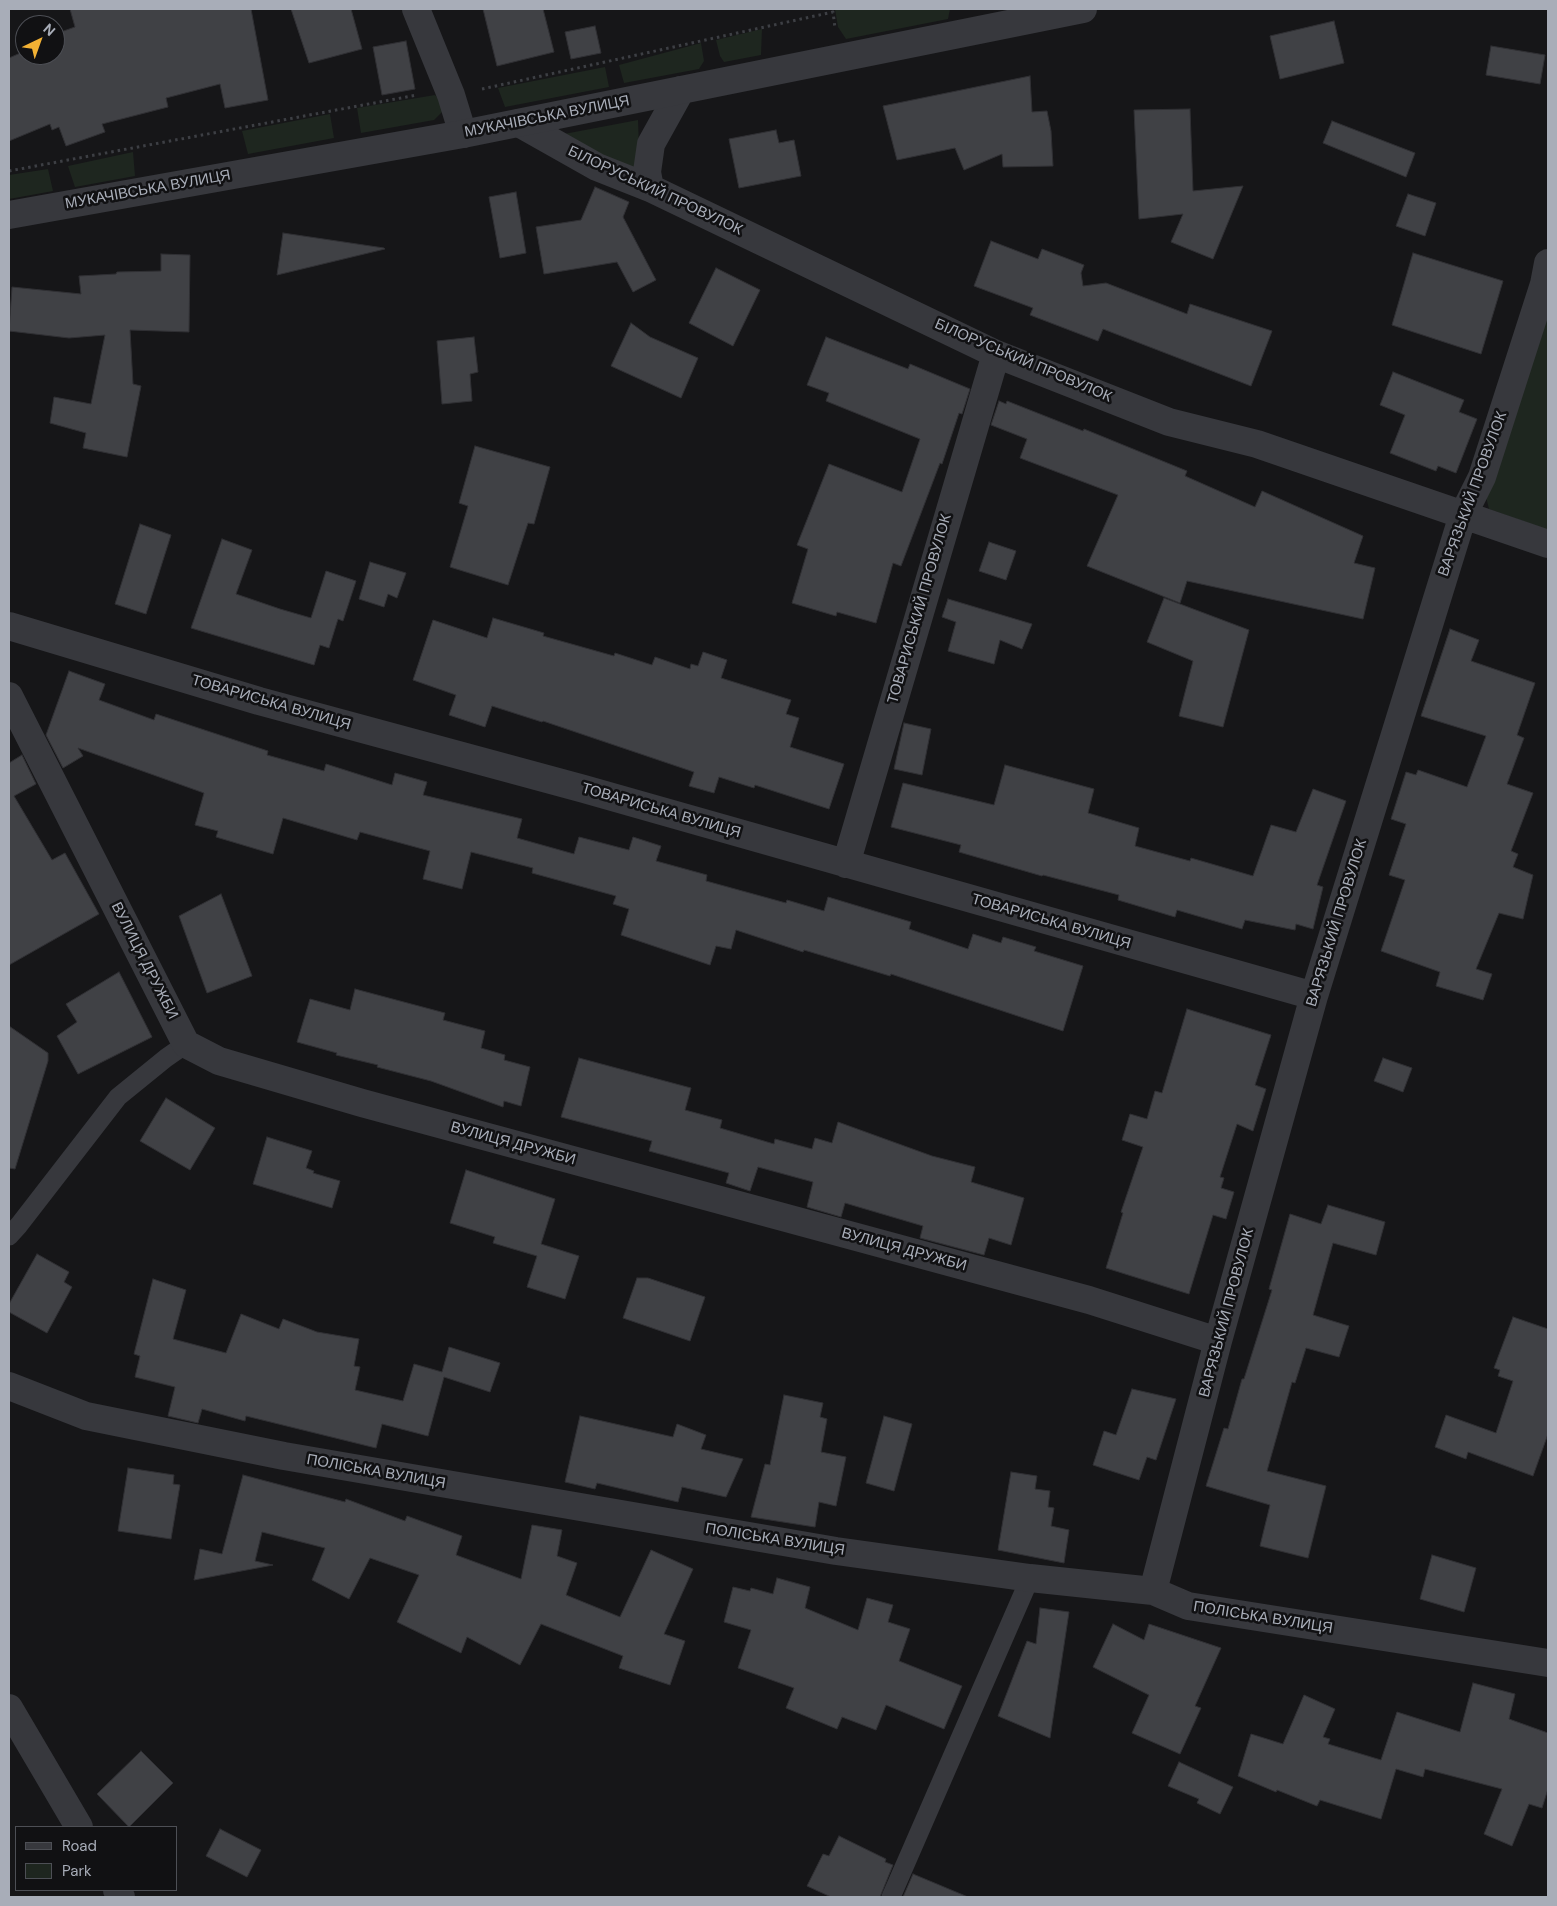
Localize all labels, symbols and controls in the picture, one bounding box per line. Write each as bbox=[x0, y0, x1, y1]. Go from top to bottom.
north arrow bbox=[15, 15, 65, 65]
text: N bbox=[40, 19, 59, 40]
street label: МУКАЧІВСЬКА ВУЛИЦЯ bbox=[463, 92, 631, 142]
street label: БІЛОРУСЬКИЙ ПРОВУЛОК bbox=[565, 143, 745, 239]
street label: МУКАЧІВСЬКА ВУЛИЦЯ bbox=[64, 167, 232, 213]
street label: БІЛОРУСЬКИЙ ПРОВУЛОК bbox=[932, 315, 1114, 407]
street label: ВАРЯЗЬКИЙ ПРОВУЛОК bbox=[1435, 409, 1511, 579]
street label: ТОВАРИСЬКИЙ ПРОВУЛОК bbox=[884, 512, 956, 706]
street label: ТОВАРИСЬКА ВУЛИЦЯ bbox=[189, 672, 353, 734]
street label: ТОВАРИСЬКА ВУЛИЦЯ bbox=[579, 780, 743, 842]
street label: ВАРЯЗЬКИЙ ПРОВУЛОК bbox=[1303, 837, 1371, 1009]
street label: ТОВАРИСЬКА ВУЛИЦЯ bbox=[969, 891, 1133, 953]
street label: ВУЛИЦЯ ДРУЖБИ bbox=[107, 899, 181, 1023]
street label: ВУЛИЦЯ ДРУЖБИ bbox=[448, 1119, 578, 1169]
street label: ВУЛИЦЯ ДРУЖБИ bbox=[839, 1225, 969, 1275]
street label: ВАРЯЗЬКИЙ ПРОВУЛОК bbox=[1196, 1227, 1258, 1399]
street label: ПОЛІСЬКА ВУЛИЦЯ bbox=[305, 1451, 447, 1493]
street label: ПОЛІСЬКА ВУЛИЦЯ bbox=[704, 1520, 846, 1560]
street label: ПОЛІСЬКА ВУЛИЦЯ bbox=[1192, 1598, 1334, 1638]
legend bbox=[15, 1826, 178, 1891]
text: Road bbox=[62, 1836, 97, 1856]
text: Park bbox=[62, 1861, 92, 1881]

